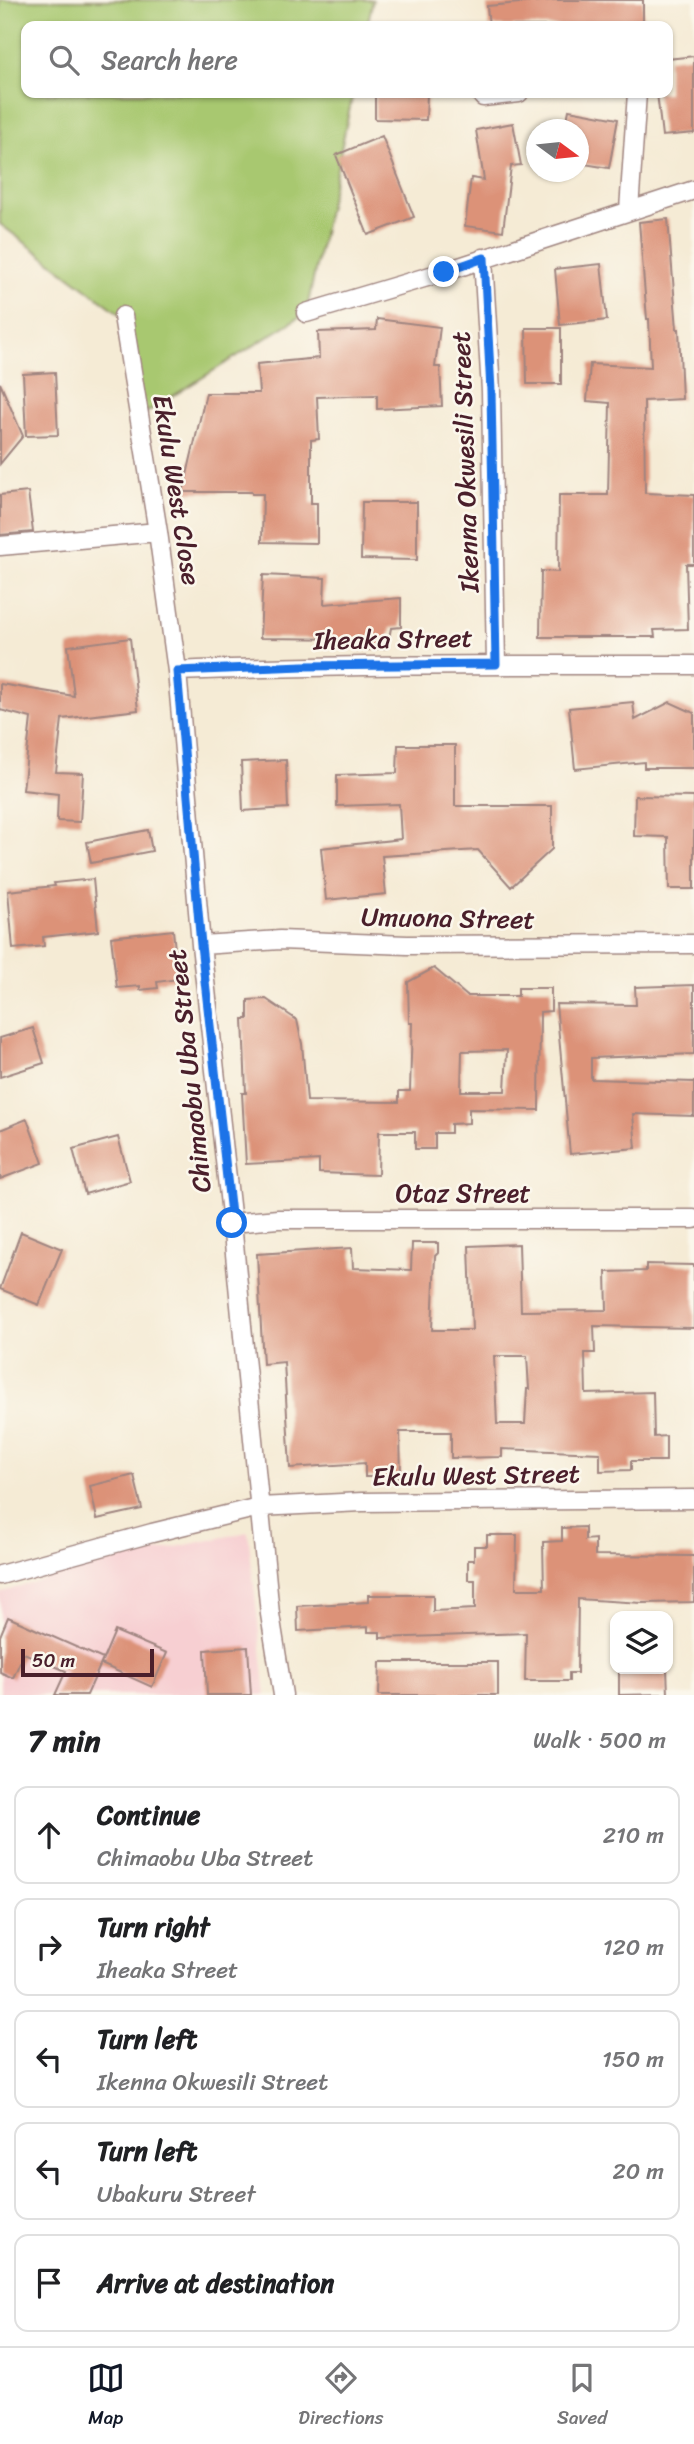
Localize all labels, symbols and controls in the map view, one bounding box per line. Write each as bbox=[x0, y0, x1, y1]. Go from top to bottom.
search box bbox=[21, 21, 673, 98]
text: Search here bbox=[101, 37, 238, 83]
icon: search bbox=[45, 41, 83, 79]
north arrow bbox=[526, 119, 589, 182]
route end bbox=[428, 256, 459, 287]
street label: Ikenna Okwesili Street bbox=[437, 331, 493, 594]
street label: Ekulu West Close bbox=[139, 391, 215, 589]
street label: Iheaka Street bbox=[312, 615, 473, 663]
street label: Umuona Street bbox=[361, 893, 535, 943]
street label: Chimaobu Uba Street bbox=[153, 947, 225, 1195]
street label: Otaz Street bbox=[395, 1170, 531, 1216]
route start bbox=[216, 1207, 247, 1238]
street label: Ekulu West Street bbox=[372, 1450, 580, 1500]
map controls bbox=[610, 1611, 673, 1674]
button: layers bbox=[610, 1611, 673, 1674]
text: 50 m bbox=[32, 1644, 75, 1677]
scale bar bbox=[21, 1646, 154, 1678]
text: 7 min bbox=[28, 1714, 100, 1768]
text: Walk · 500 m bbox=[533, 1720, 666, 1761]
text: Continue bbox=[97, 1792, 200, 1838]
text: 210 m bbox=[603, 1815, 664, 1856]
icon: ahead bbox=[30, 1816, 68, 1854]
text: Chimaobu Uba Street bbox=[97, 1838, 313, 1879]
text: Turn right bbox=[97, 1904, 210, 1950]
text: 120 m bbox=[603, 1927, 664, 1968]
icon: right bbox=[30, 1928, 68, 1966]
text: Iheaka Street bbox=[97, 1950, 238, 1991]
text: Turn left bbox=[97, 2016, 197, 2062]
text: 150 m bbox=[602, 2039, 664, 2080]
icon: left bbox=[30, 2040, 68, 2078]
text: Ikenna Okwesili Street bbox=[97, 2062, 328, 2103]
text: Turn left bbox=[97, 2128, 197, 2174]
text: 20 m bbox=[613, 2151, 664, 2192]
icon: left bbox=[30, 2152, 68, 2190]
text: Ubakuru Street bbox=[97, 2174, 256, 2215]
text: Arrive at destination bbox=[97, 2260, 334, 2306]
icon: arrive bbox=[30, 2264, 68, 2302]
tab: Map bbox=[87, 2359, 125, 2434]
tab: Directions bbox=[298, 2359, 384, 2434]
tab: Saved bbox=[557, 2359, 607, 2434]

